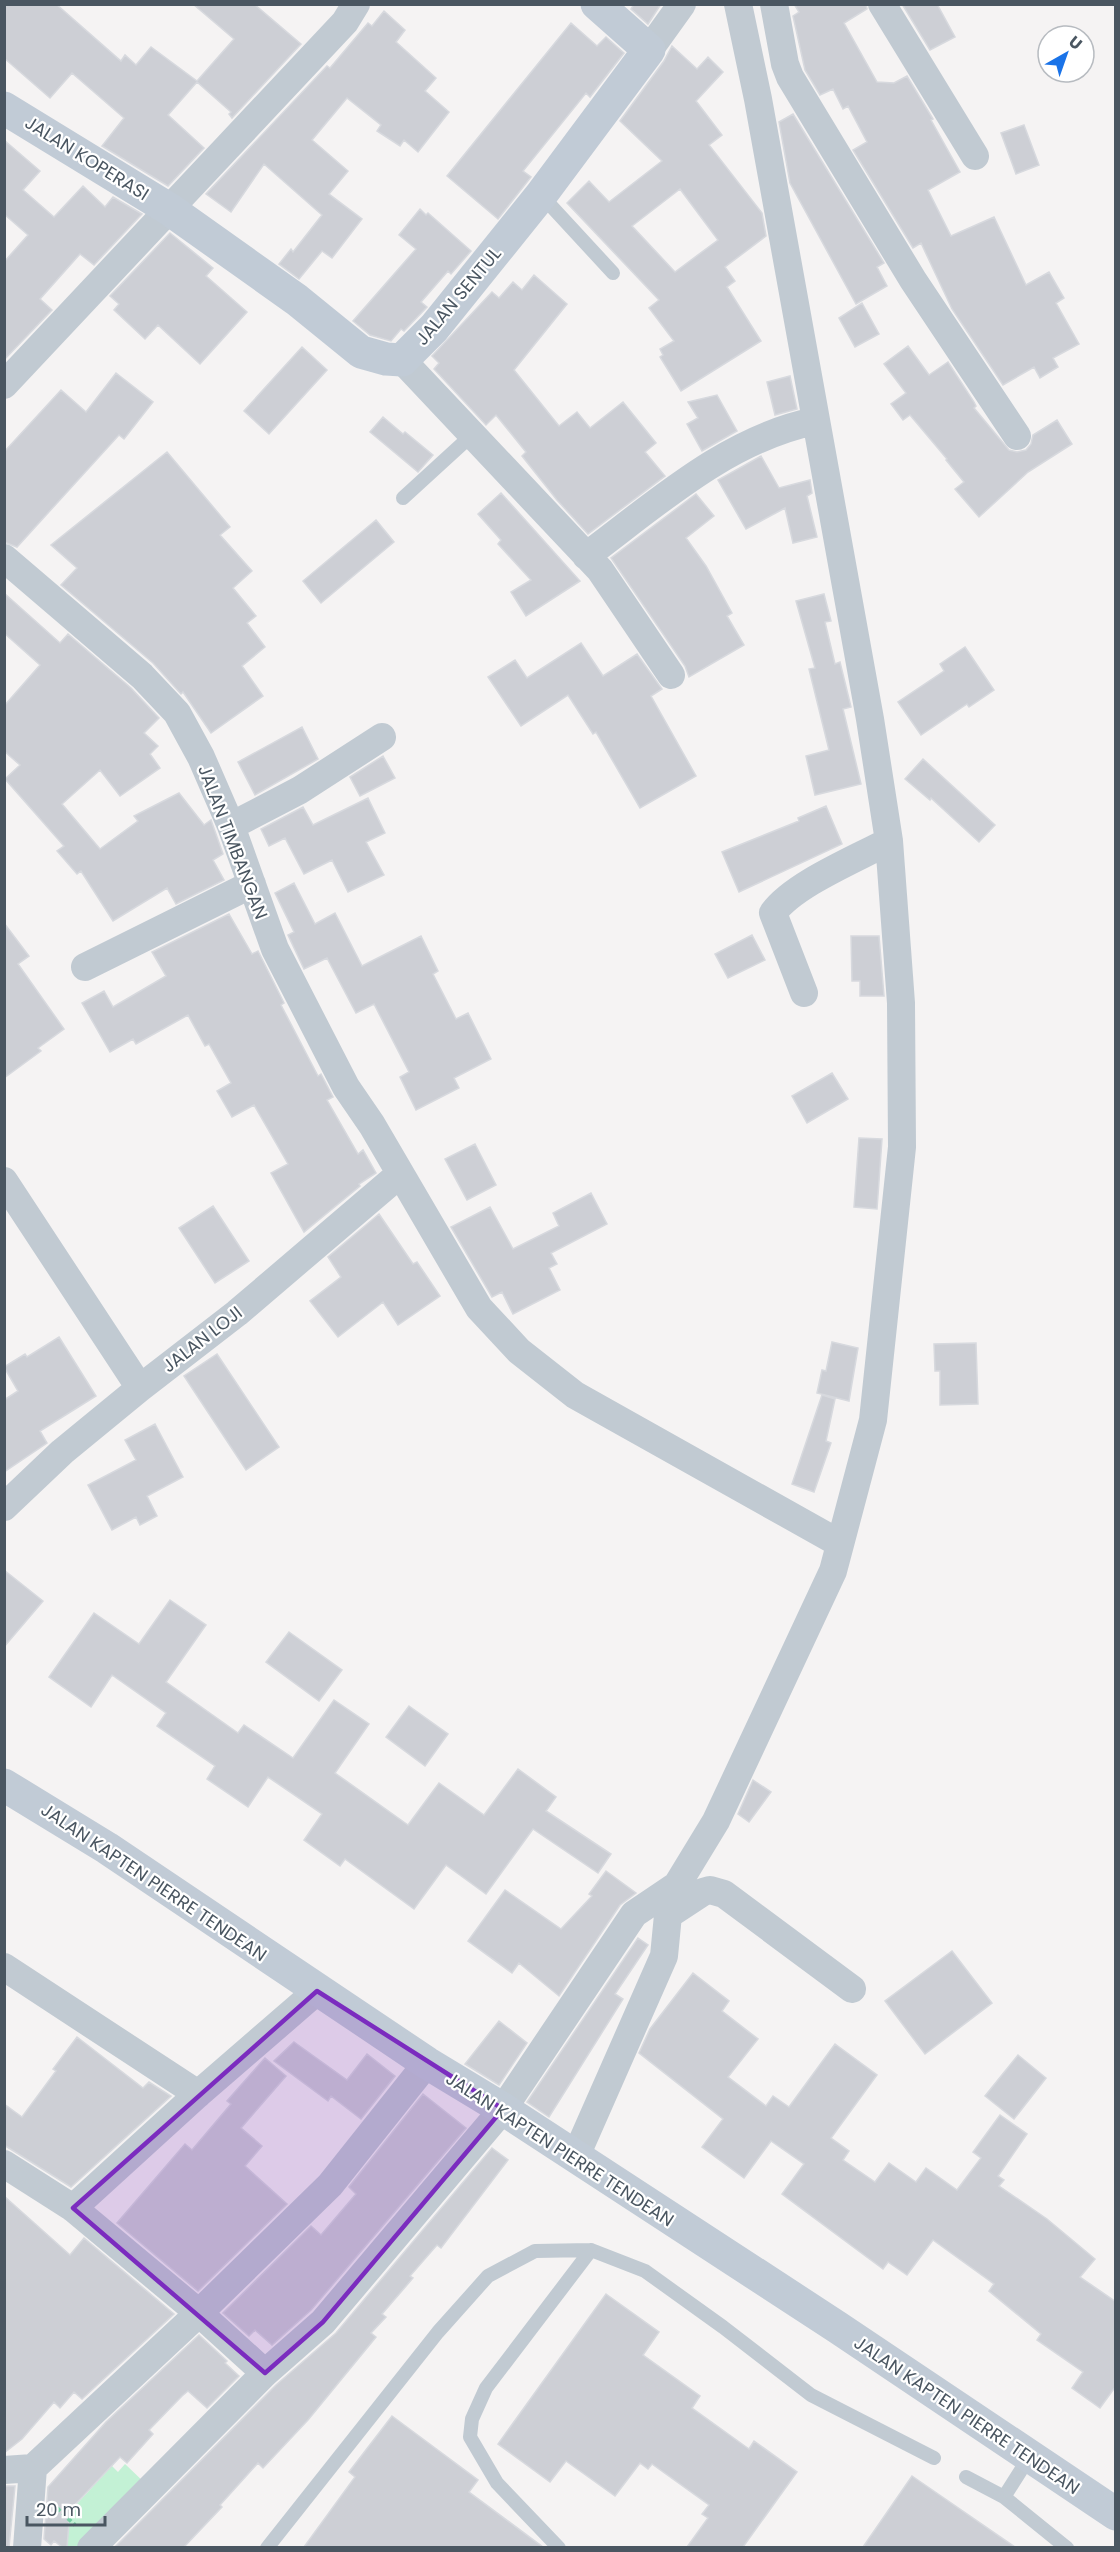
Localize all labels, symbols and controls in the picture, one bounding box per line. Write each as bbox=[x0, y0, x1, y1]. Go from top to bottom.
north arrow bbox=[1036, 24, 1096, 84]
text: U bbox=[1064, 30, 1087, 55]
street label: JALAN KOPERASI bbox=[20, 110, 154, 206]
street label: JALAN SENTUL bbox=[409, 241, 507, 350]
street label: JALAN TIMBANGAN bbox=[192, 761, 274, 923]
street label: JALAN LOJI bbox=[157, 1300, 247, 1378]
street label: JALAN KAPTEN PIERRE TENDEAN bbox=[36, 1797, 272, 1967]
street label: JALAN KAPTEN PIERRE TENDEAN bbox=[441, 2066, 679, 2232]
street label: JALAN KAPTEN PIERRE TENDEAN bbox=[849, 2330, 1085, 2500]
scale bar bbox=[27, 2489, 105, 2527]
text: 20 m bbox=[36, 2497, 81, 2522]

